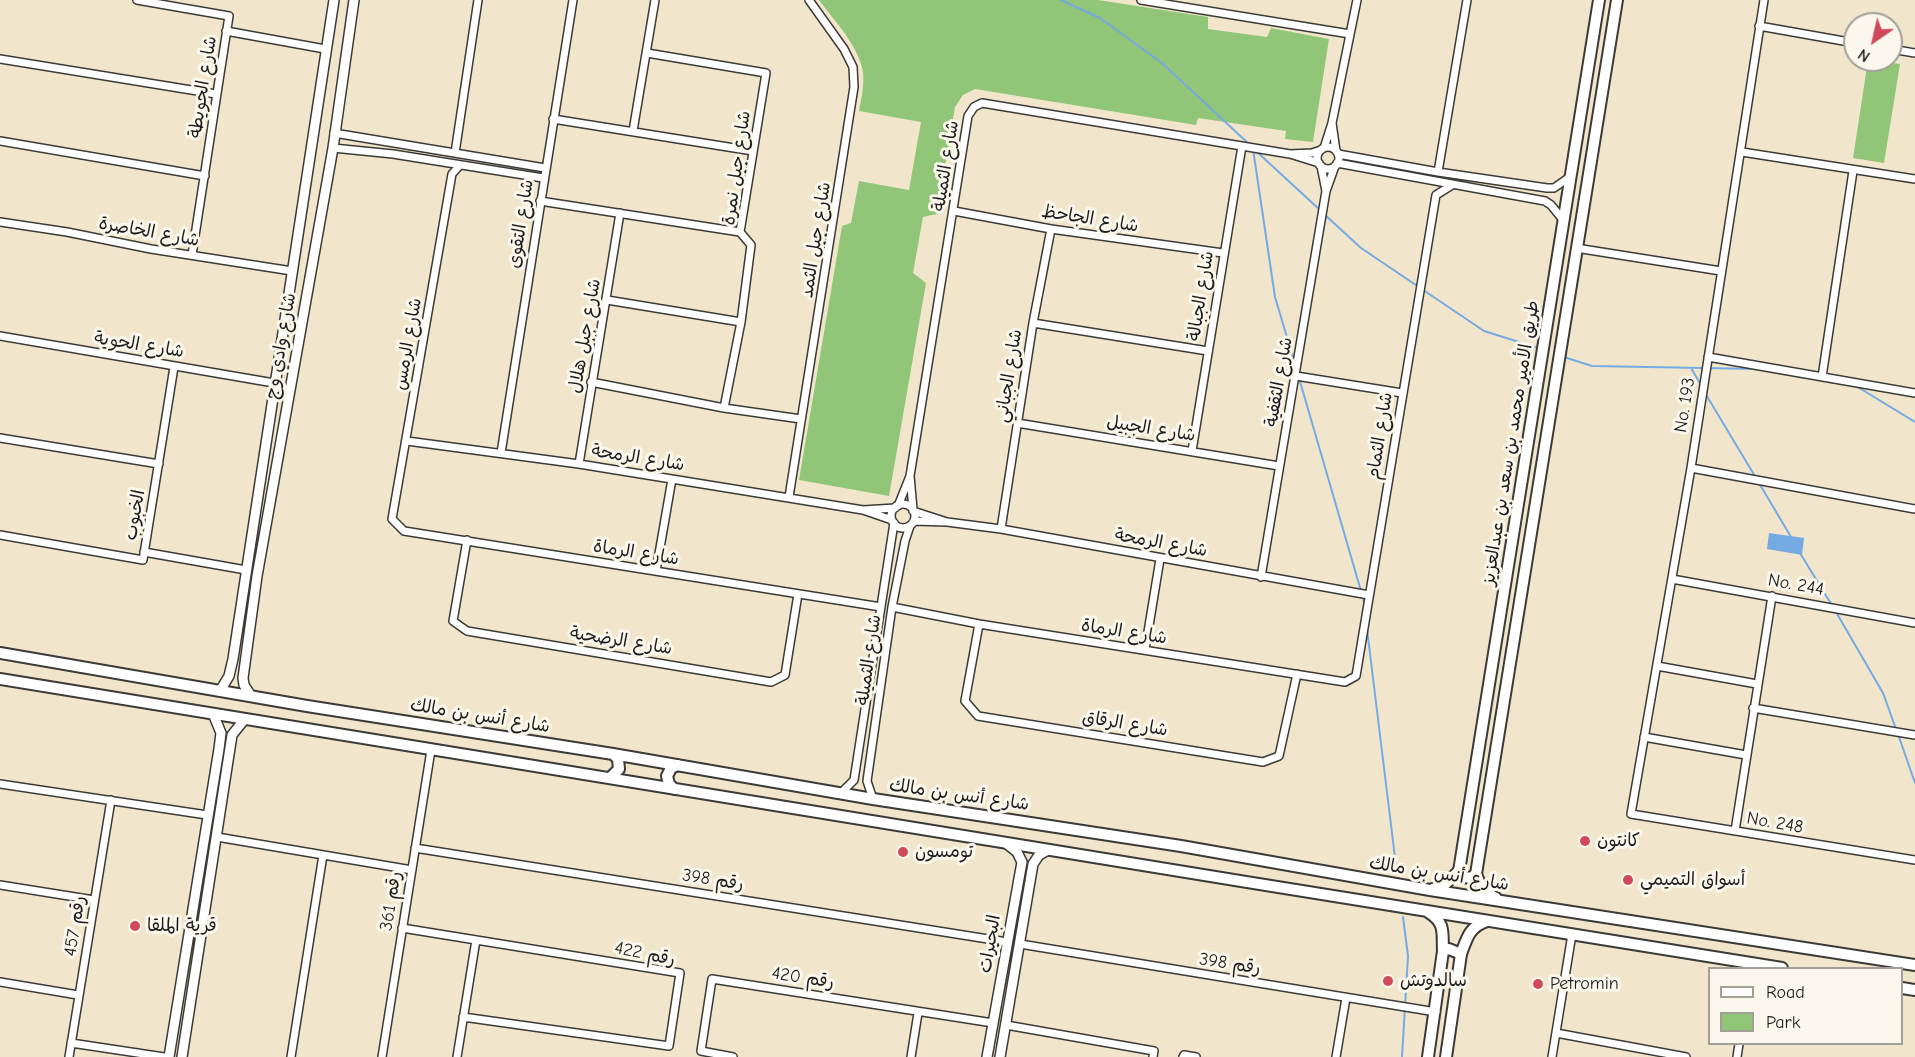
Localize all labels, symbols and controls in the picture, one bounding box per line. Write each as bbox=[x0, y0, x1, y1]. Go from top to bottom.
north arrow bbox=[1843, 12, 1903, 72]
street label: شارع الحويطة bbox=[184, 34, 222, 140]
text: N bbox=[1855, 45, 1873, 66]
street label: شارع جبل نمرة bbox=[718, 110, 756, 226]
street label: شارع الثميلة bbox=[928, 119, 964, 213]
street label: شارع التقوى bbox=[503, 178, 539, 270]
street label: شارع جبل الثمد bbox=[796, 181, 836, 299]
street label: شارع الجاحظ bbox=[1040, 201, 1140, 237]
street label: شارع الخاصرة bbox=[97, 213, 201, 251]
street label: شارع الجبالة bbox=[1183, 249, 1219, 343]
street label: شارع جبل هلال bbox=[564, 277, 606, 395]
street label: شارع وادي وج bbox=[261, 291, 301, 401]
street label: شارع الرمس bbox=[389, 296, 427, 392]
street label: طريق الأمير محمد بن سعد بن عبدالعزيز bbox=[1478, 299, 1544, 587]
street label: شارع الحوية bbox=[93, 327, 185, 363]
street label: شارع الجباني bbox=[991, 328, 1027, 424]
street label: شارع الثقفية bbox=[1261, 336, 1297, 428]
street label: No. 193 bbox=[1670, 376, 1700, 434]
street label: شارع الثمام bbox=[1362, 391, 1398, 481]
street label: شارع الجبيل bbox=[1105, 411, 1197, 447]
street label: شارع الرمحة bbox=[590, 440, 686, 476]
street label: الخبوب bbox=[120, 488, 150, 542]
street label: شارع الرمحة bbox=[1113, 524, 1209, 562]
street label: شارع الرماة bbox=[592, 536, 680, 570]
street label: No. 244 bbox=[1766, 569, 1826, 601]
street label: شارع الثميلة bbox=[852, 613, 886, 707]
street label: شارع الرماة bbox=[1080, 615, 1168, 649]
street label: شارع الرضحية bbox=[568, 622, 674, 660]
street label: شارع أنس بن مالك bbox=[409, 694, 551, 738]
street label: شارع الرقاق bbox=[1081, 707, 1169, 741]
street label: شارع أنس بن مالك bbox=[888, 774, 1030, 816]
street label: No. 248 bbox=[1745, 807, 1805, 839]
place label: كانتون bbox=[1597, 830, 1640, 852]
marker: كانتون bbox=[1578, 834, 1592, 848]
place label: تومسون bbox=[915, 841, 973, 863]
marker: تومسون bbox=[896, 845, 910, 859]
street label: شارع أنس بن مالك bbox=[1368, 852, 1510, 896]
street label: رقم 398 bbox=[681, 864, 745, 896]
place label: أسواق التميمي bbox=[1640, 869, 1745, 891]
street label: رقم 361 bbox=[376, 870, 406, 932]
marker: أسواق التميمي bbox=[1621, 873, 1635, 887]
street label: رقم 457 bbox=[60, 894, 90, 958]
street label: البحيرات bbox=[974, 913, 1006, 975]
place label: قرية الملقا bbox=[147, 915, 217, 937]
marker: قرية الملقا bbox=[128, 919, 142, 933]
street label: رقم 422 bbox=[613, 937, 677, 971]
street label: رقم 398 bbox=[1198, 948, 1262, 980]
street label: رقم 420 bbox=[770, 962, 836, 994]
legend bbox=[1708, 967, 1903, 1045]
place label: سالدوتش bbox=[1400, 970, 1467, 992]
place label: Petromin bbox=[1550, 973, 1619, 995]
marker: سالدوتش bbox=[1381, 974, 1395, 988]
marker: Petromin bbox=[1531, 977, 1545, 991]
text: Road bbox=[1766, 982, 1805, 1003]
text: Park bbox=[1766, 1012, 1800, 1033]

